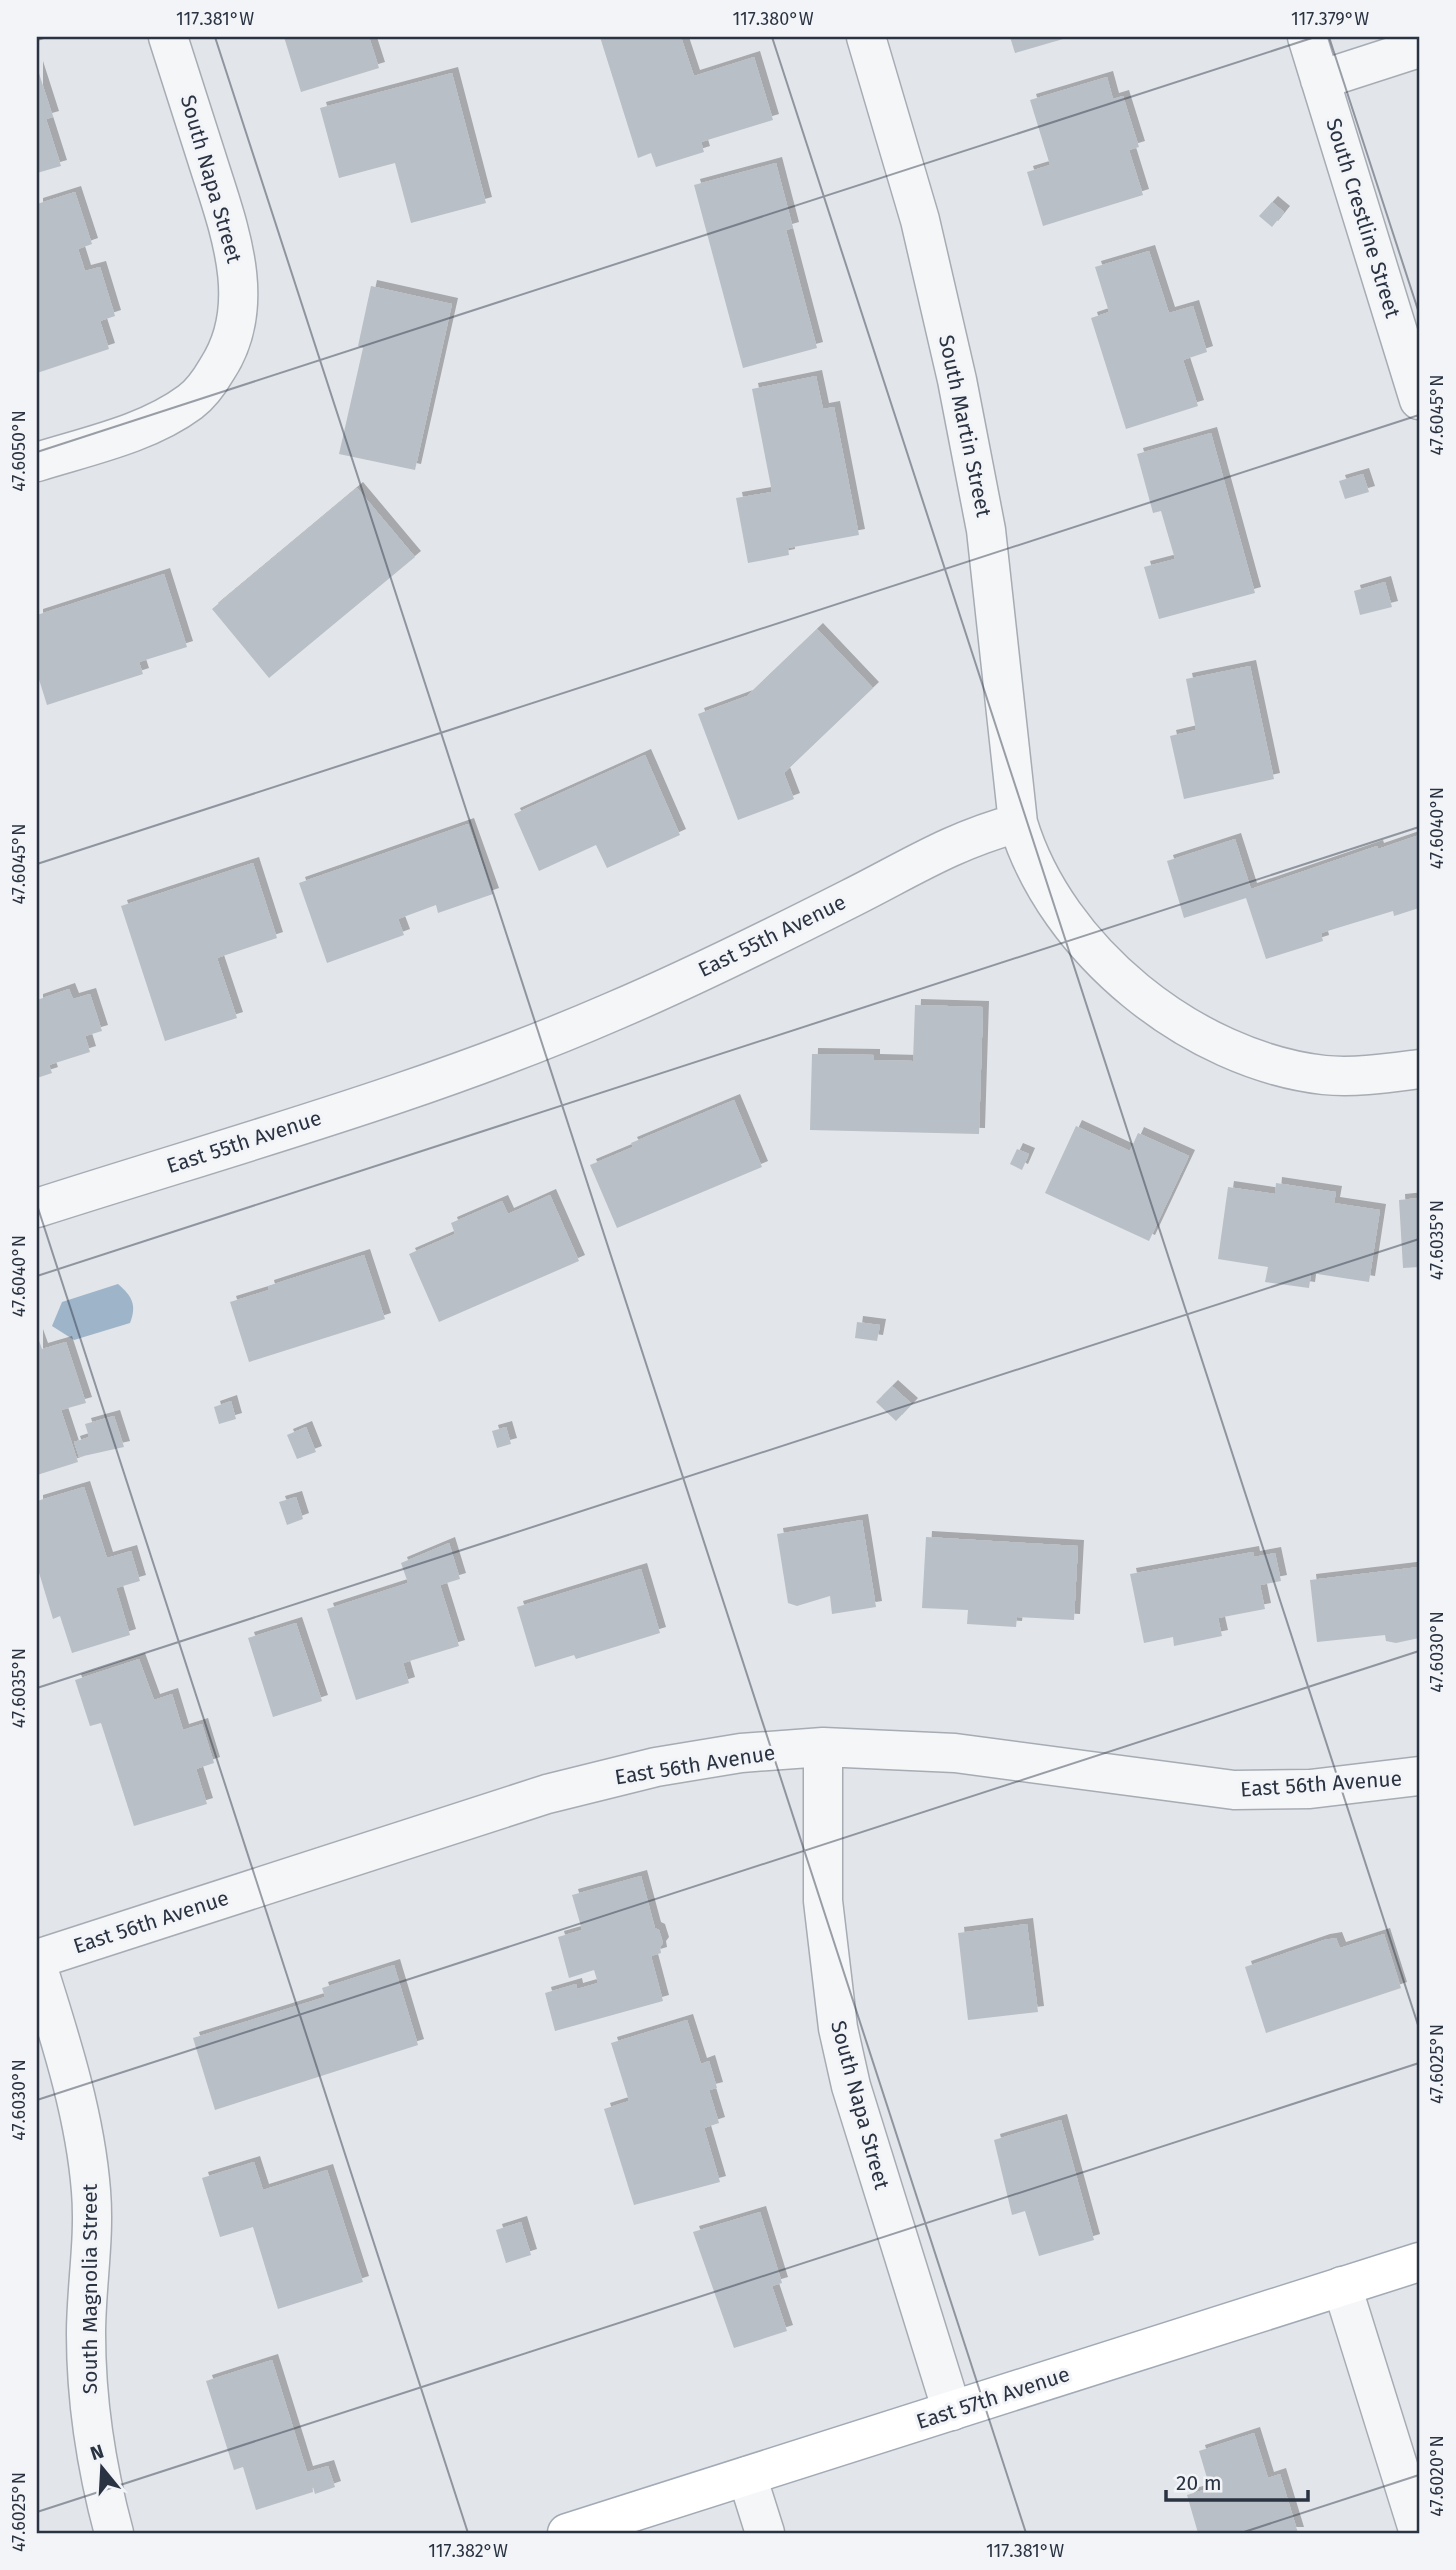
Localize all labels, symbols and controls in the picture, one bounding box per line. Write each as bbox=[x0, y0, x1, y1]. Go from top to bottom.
text: 117.381°W bbox=[176, 8, 254, 30]
text: 117.380°W bbox=[732, 8, 814, 30]
text: 117.379°W bbox=[1291, 8, 1369, 30]
street label: South Napa Street bbox=[175, 92, 248, 266]
street label: South Crestline Street bbox=[1320, 115, 1406, 321]
street label: South Martin Street bbox=[933, 333, 997, 520]
text: 47.6045°N bbox=[1426, 375, 1448, 455]
text: 47.6050°N bbox=[8, 410, 30, 492]
text: 47.6040°N bbox=[1426, 787, 1448, 869]
text: 47.6045°N bbox=[8, 824, 30, 904]
street label: East 55th Avenue bbox=[694, 889, 850, 983]
street label: East 55th Avenue bbox=[163, 1105, 325, 1179]
text: 47.6035°N bbox=[1426, 1200, 1448, 1280]
text: 47.6040°N bbox=[8, 1235, 30, 1317]
text: 47.6030°N bbox=[1426, 1611, 1448, 1693]
text: 47.6035°N bbox=[8, 1648, 30, 1728]
street label: East 56th Avenue bbox=[613, 1739, 777, 1791]
street label: East 56th Avenue bbox=[1239, 1765, 1403, 1803]
street label: East 56th Avenue bbox=[70, 1885, 232, 1959]
street label: South Napa Street bbox=[825, 2018, 895, 2192]
text: 47.6025°N bbox=[1426, 2024, 1448, 2104]
text: 47.6030°N bbox=[8, 2059, 30, 2141]
street label: South Magnolia Street bbox=[77, 2183, 103, 2394]
street label: East 57th Avenue bbox=[913, 2361, 1073, 2435]
north arrow bbox=[66, 2434, 136, 2504]
text: 47.6020°N bbox=[1426, 2435, 1448, 2517]
text: N bbox=[87, 2439, 106, 2465]
scale bar bbox=[1166, 2458, 1307, 2502]
text: 20 m bbox=[1176, 2470, 1222, 2496]
text: 47.6025°N bbox=[8, 2472, 30, 2552]
text: 117.382°W bbox=[428, 2540, 508, 2562]
text: 117.381°W bbox=[986, 2540, 1064, 2562]

